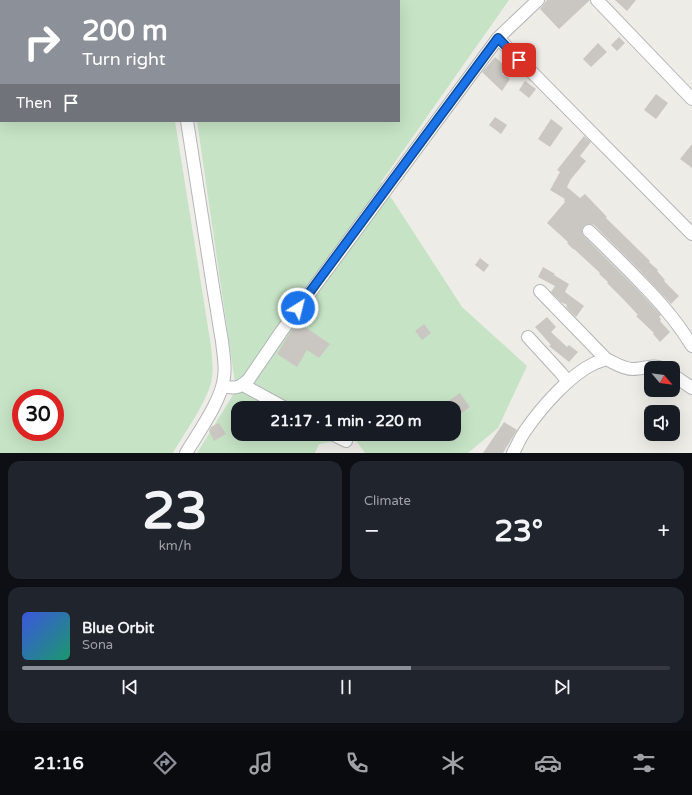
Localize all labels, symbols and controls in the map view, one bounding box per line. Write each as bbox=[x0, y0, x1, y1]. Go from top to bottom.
text: 200 m bbox=[82, 14, 168, 48]
icon: right bbox=[16, 16, 68, 68]
pin bbox=[502, 43, 536, 77]
text: Turn right bbox=[82, 48, 166, 70]
icon: arrive bbox=[508, 49, 530, 71]
icon: arrive bbox=[60, 92, 82, 114]
text: Then bbox=[16, 94, 52, 112]
position arrow bbox=[277, 287, 319, 329]
north arrow bbox=[644, 361, 680, 397]
map controls bbox=[644, 361, 680, 441]
speed limit sign: 30 bbox=[12, 389, 64, 441]
button: sound bbox=[644, 405, 680, 441]
text: 21:17 · 1 min · 220 m bbox=[271, 412, 421, 430]
text: 23 bbox=[142, 480, 208, 543]
text: Climate bbox=[364, 493, 411, 509]
text: 23° bbox=[494, 513, 543, 550]
text: − bbox=[364, 518, 380, 544]
text: + bbox=[658, 518, 670, 544]
text: km/h bbox=[159, 538, 191, 554]
text: Blue Orbit bbox=[82, 619, 154, 637]
text: Sona bbox=[82, 637, 113, 653]
icon: previous bbox=[119, 676, 141, 698]
icon: pause bbox=[335, 676, 357, 698]
icon: next bbox=[551, 676, 573, 698]
icon: directions bbox=[151, 749, 179, 777]
icon: music bbox=[247, 749, 275, 777]
icon: phone bbox=[343, 749, 371, 777]
icon: climate bbox=[439, 749, 467, 777]
icon: car bbox=[534, 749, 562, 777]
icon: filters bbox=[630, 749, 658, 777]
text: 21:16 bbox=[34, 752, 84, 774]

